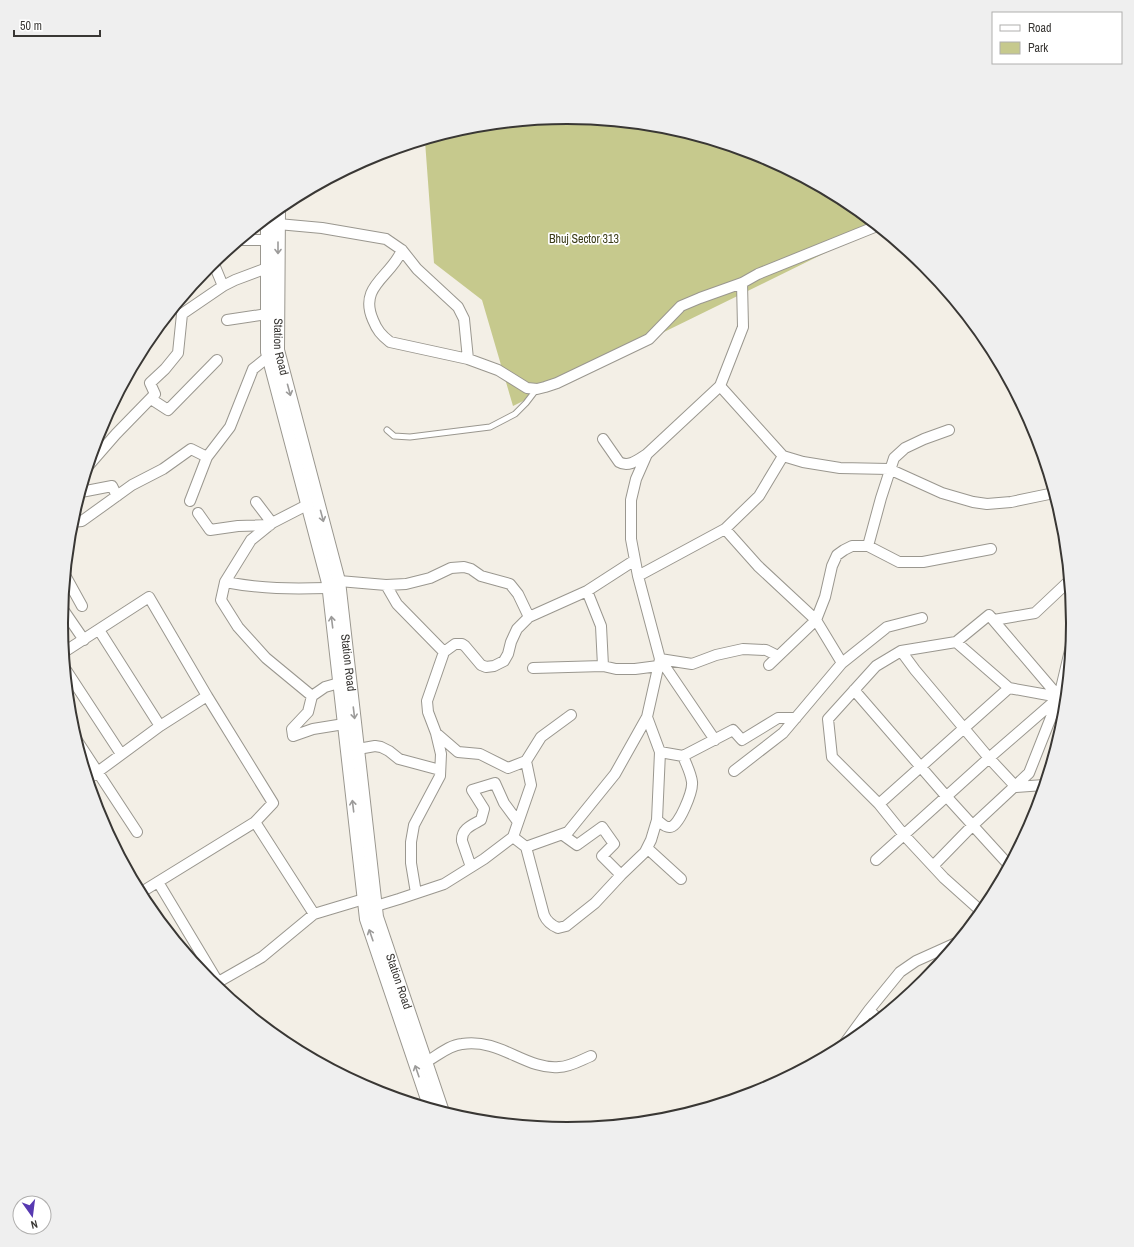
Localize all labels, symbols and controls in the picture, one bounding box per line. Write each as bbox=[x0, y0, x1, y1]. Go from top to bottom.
scale bar bbox=[14, 12, 100, 38]
legend bbox=[992, 12, 1122, 64]
text: 50 m bbox=[20, 18, 42, 34]
text: Road bbox=[1028, 20, 1052, 36]
text: Park bbox=[1028, 40, 1048, 56]
park label: Bhuj Sector 313 bbox=[549, 231, 619, 247]
one-way arrow bbox=[274, 241, 282, 254]
street label: Station Road bbox=[270, 318, 292, 377]
one-way arrow bbox=[285, 384, 293, 397]
one-way arrow bbox=[319, 509, 326, 522]
one-way arrow bbox=[328, 615, 336, 628]
street label: Station Road bbox=[337, 633, 359, 692]
one-way arrow bbox=[350, 706, 358, 719]
one-way arrow bbox=[349, 800, 357, 813]
one-way arrow bbox=[367, 929, 375, 941]
street label: Station Road bbox=[382, 952, 416, 1011]
one-way arrow bbox=[413, 1066, 421, 1078]
north arrow bbox=[12, 1195, 52, 1235]
text: N bbox=[30, 1217, 39, 1232]

